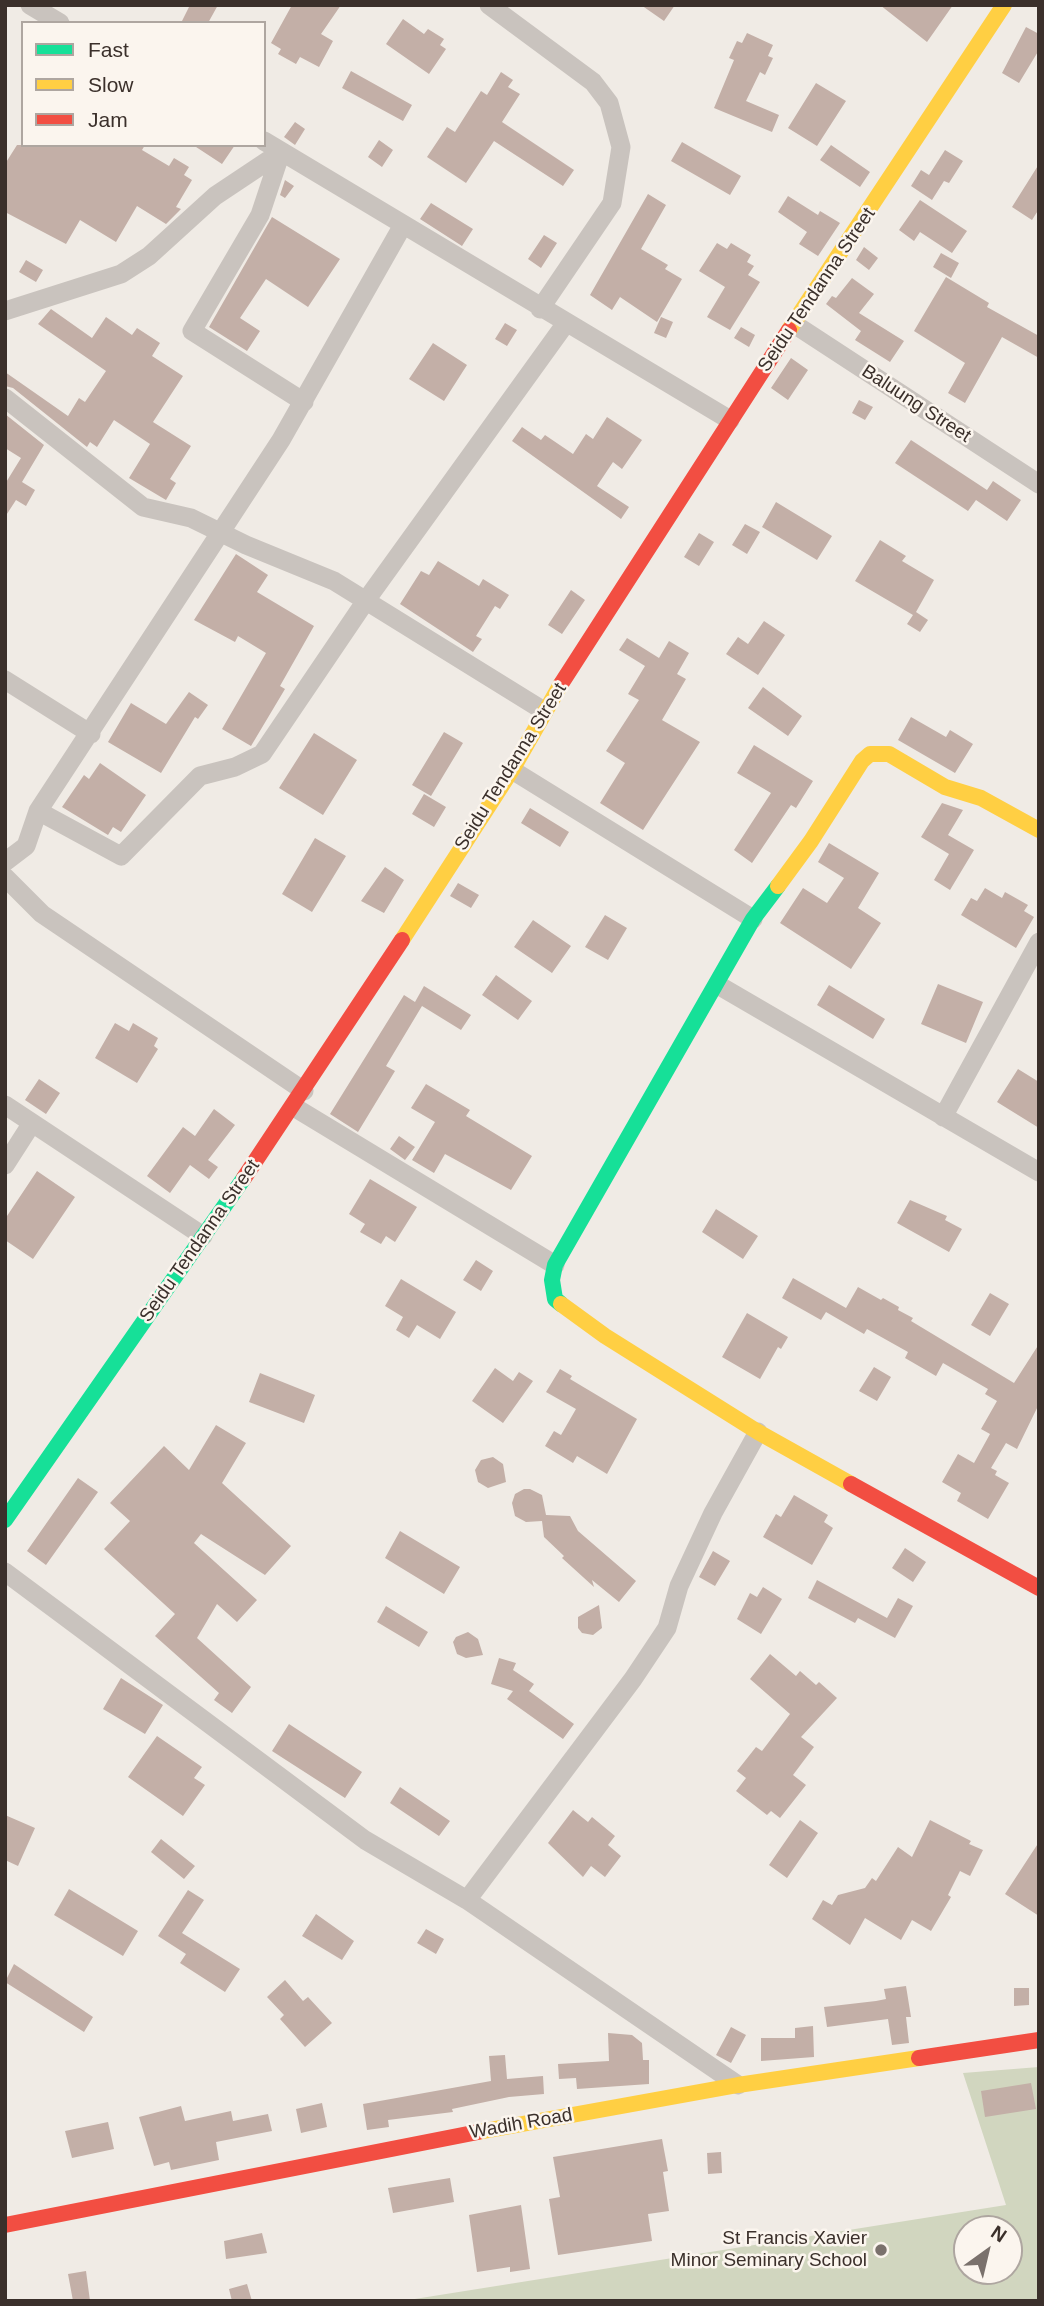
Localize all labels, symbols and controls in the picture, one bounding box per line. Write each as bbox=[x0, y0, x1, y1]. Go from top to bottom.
legend bbox=[21, 21, 266, 147]
text: Fast bbox=[88, 38, 129, 61]
text: Slow bbox=[88, 73, 134, 96]
text: Jam bbox=[88, 108, 128, 131]
street label: Seidu Tendanna Street bbox=[753, 203, 881, 377]
street label: Baluung Street bbox=[857, 360, 975, 448]
street label: Seidu Tendanna Street bbox=[450, 679, 572, 855]
street label: Seidu Tendanna Street bbox=[135, 1155, 265, 1327]
street label: Wadih Road bbox=[468, 2104, 574, 2144]
north arrow bbox=[953, 2215, 1023, 2285]
text: N bbox=[987, 2221, 1010, 2246]
place label: St Francis Xavier Minor Seminary School bbox=[671, 2228, 867, 2272]
marker: St Francis Xavier Minor Seminary School bbox=[873, 2242, 889, 2258]

